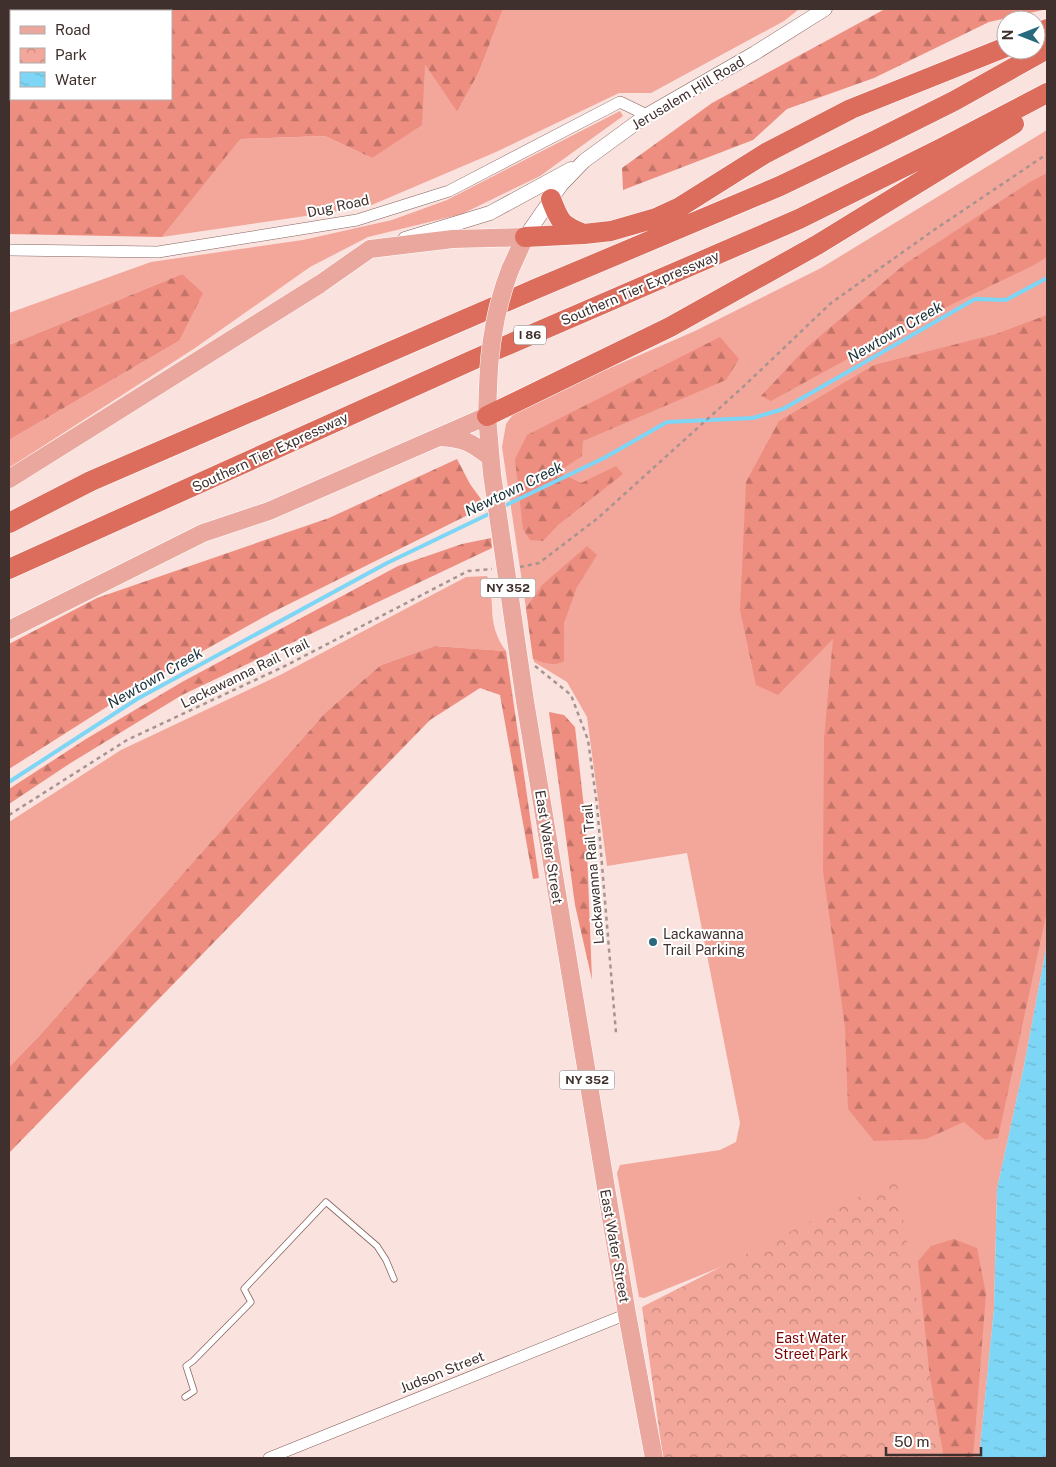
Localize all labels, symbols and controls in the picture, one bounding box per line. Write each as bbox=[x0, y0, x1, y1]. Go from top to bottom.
legend bbox=[10, 10, 172, 100]
north arrow bbox=[996, 10, 1046, 60]
text: Road bbox=[55, 21, 91, 38]
text: N bbox=[1000, 30, 1016, 40]
text: Park bbox=[55, 46, 87, 63]
street label: Jerusalem Hill Road bbox=[629, 53, 747, 133]
text: Water bbox=[55, 71, 97, 88]
street label: Dug Road bbox=[305, 192, 371, 220]
street label: Southern Tier Expressway bbox=[558, 247, 722, 329]
water label: Newtown Creek bbox=[844, 297, 946, 366]
road number: I 86 bbox=[514, 326, 546, 344]
street label: Southern Tier Expressway bbox=[189, 409, 351, 495]
water label: Newtown Creek bbox=[462, 457, 566, 520]
road number: NY 352 bbox=[480, 578, 536, 598]
street label: Lackawanna Rail Trail bbox=[178, 635, 312, 711]
water label: Newtown Creek bbox=[104, 643, 206, 712]
street label: East Water Street bbox=[532, 789, 566, 905]
street label: Lackawanna Rail Trail bbox=[579, 803, 607, 945]
place label: Lackawanna Trail Parking bbox=[663, 926, 746, 958]
marker: Lackawanna Trail Parking bbox=[647, 936, 659, 948]
road number: NY 352 bbox=[560, 1070, 614, 1090]
street label: East Water Street bbox=[597, 1188, 633, 1304]
park label: East Water Street Park bbox=[774, 1330, 848, 1362]
street label: Judson Street bbox=[398, 1348, 486, 1396]
scale bar bbox=[886, 1424, 981, 1456]
text: 50 m bbox=[894, 1433, 929, 1450]

